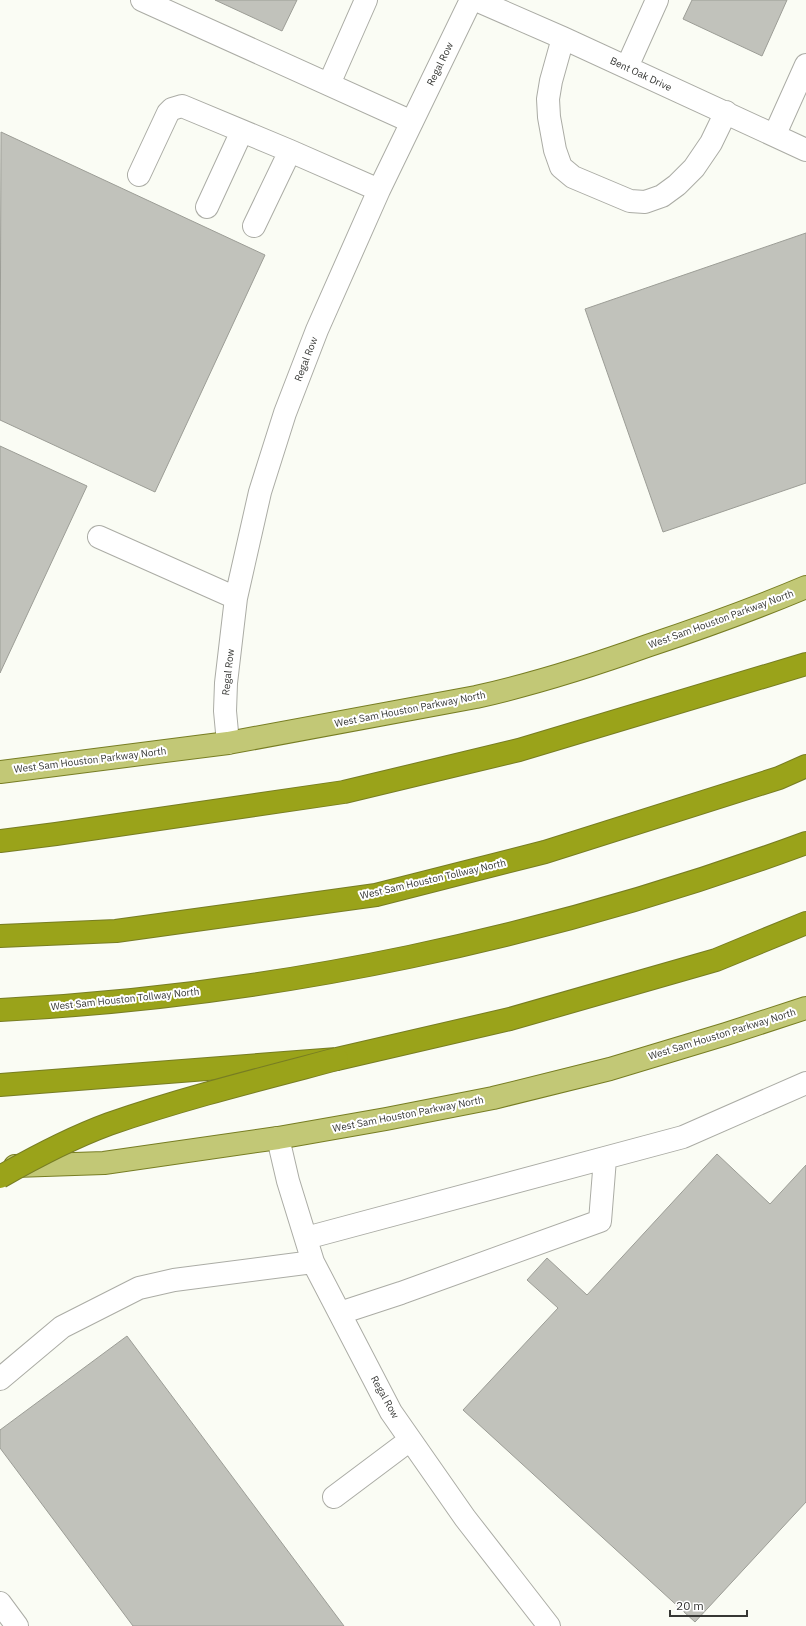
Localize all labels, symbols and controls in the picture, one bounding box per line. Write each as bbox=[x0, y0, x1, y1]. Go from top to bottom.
street label: Regal Row bbox=[424, 40, 456, 88]
street label: Bent Oak Drive bbox=[608, 54, 674, 94]
street label: Regal Row bbox=[292, 334, 321, 383]
street label: West Sam Houston Parkway North bbox=[647, 587, 795, 651]
street label: Regal Row bbox=[219, 648, 237, 696]
street label: West Sam Houston Parkway North bbox=[333, 688, 487, 730]
street label: West Sam Houston Parkway North bbox=[13, 744, 167, 776]
street label: West Sam Houston Tollway North bbox=[359, 856, 507, 902]
street label: West Sam Houston Tollway North bbox=[50, 985, 200, 1013]
street label: West Sam Houston Parkway North bbox=[647, 1005, 797, 1063]
street label: West Sam Houston Parkway North bbox=[331, 1093, 485, 1135]
street label: Regal Row bbox=[368, 1373, 402, 1421]
scale bar bbox=[670, 1592, 747, 1618]
text: 20 m bbox=[676, 1598, 704, 1613]

